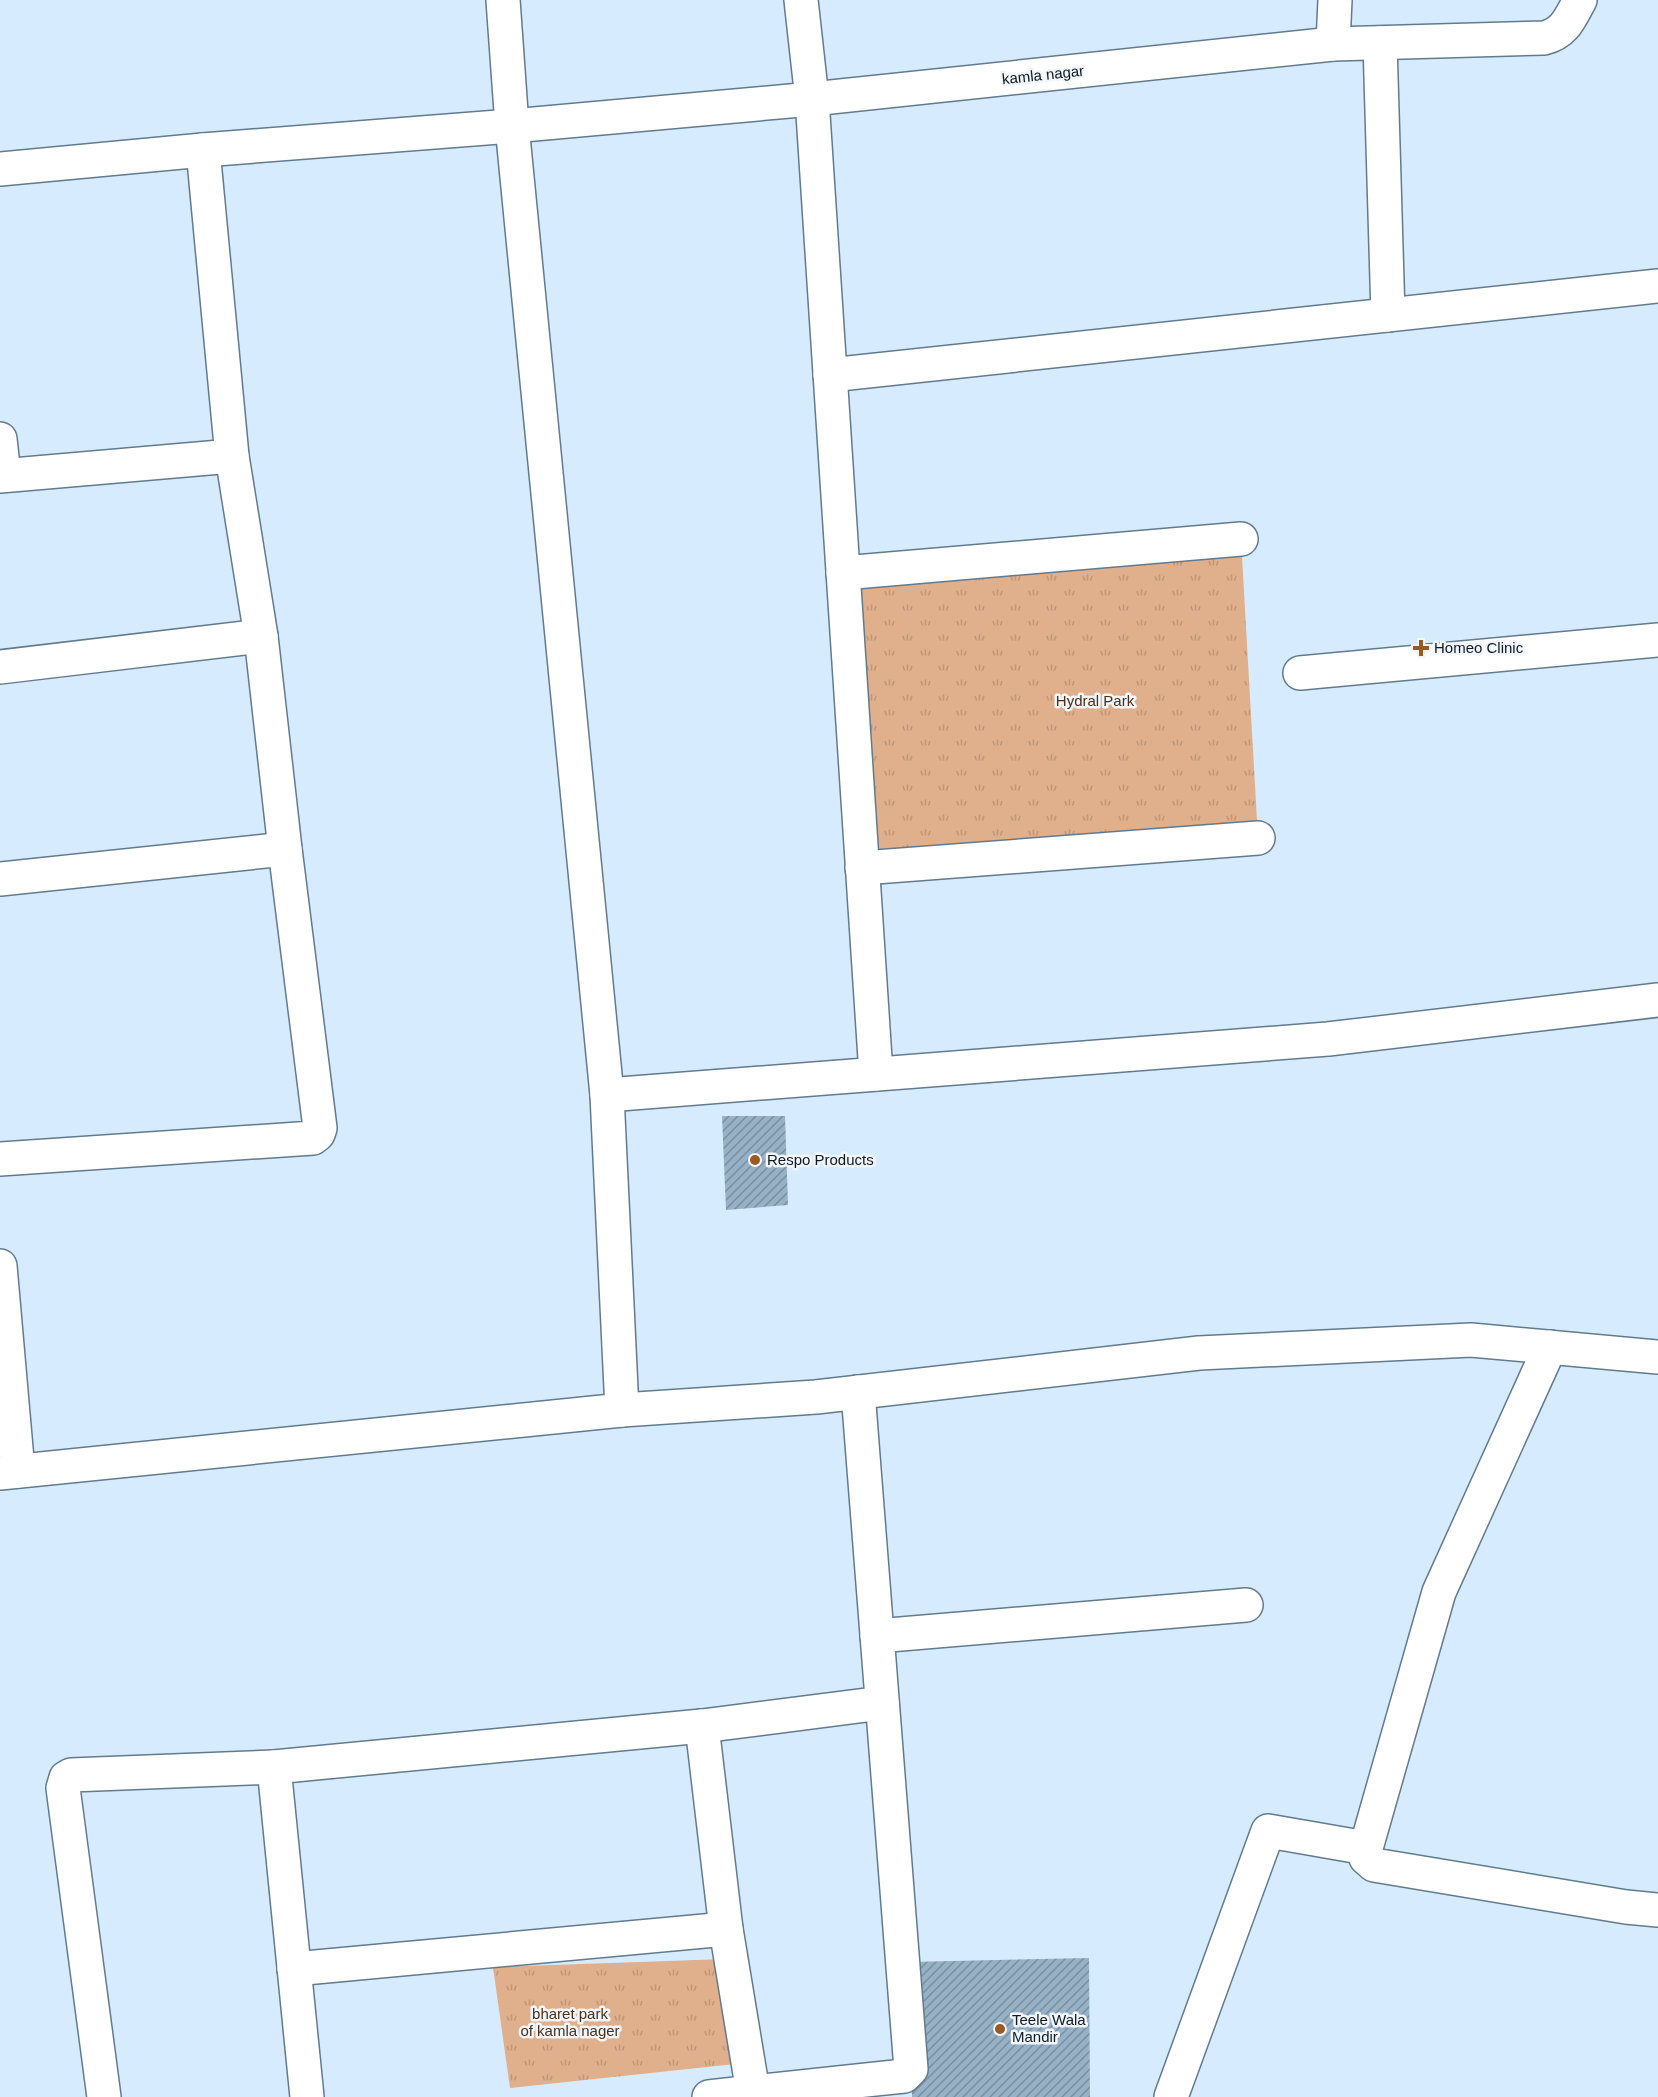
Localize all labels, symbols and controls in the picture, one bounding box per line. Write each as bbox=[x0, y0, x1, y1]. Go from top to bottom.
street label: kamla nagar bbox=[1001, 62, 1085, 87]
marker: Homeo Clinic bbox=[1412, 639, 1430, 657]
place label: Homeo Clinic bbox=[1434, 639, 1524, 656]
park label: Hydral Park bbox=[1056, 692, 1135, 709]
place label: Respo Products bbox=[767, 1151, 874, 1168]
marker: Respo Products bbox=[748, 1153, 762, 1167]
park label: bharet park of kamla nager bbox=[520, 2005, 620, 2039]
place label: Teele Wala Mandir bbox=[1012, 2011, 1086, 2045]
marker: Teele Wala Mandir bbox=[993, 2022, 1007, 2036]

